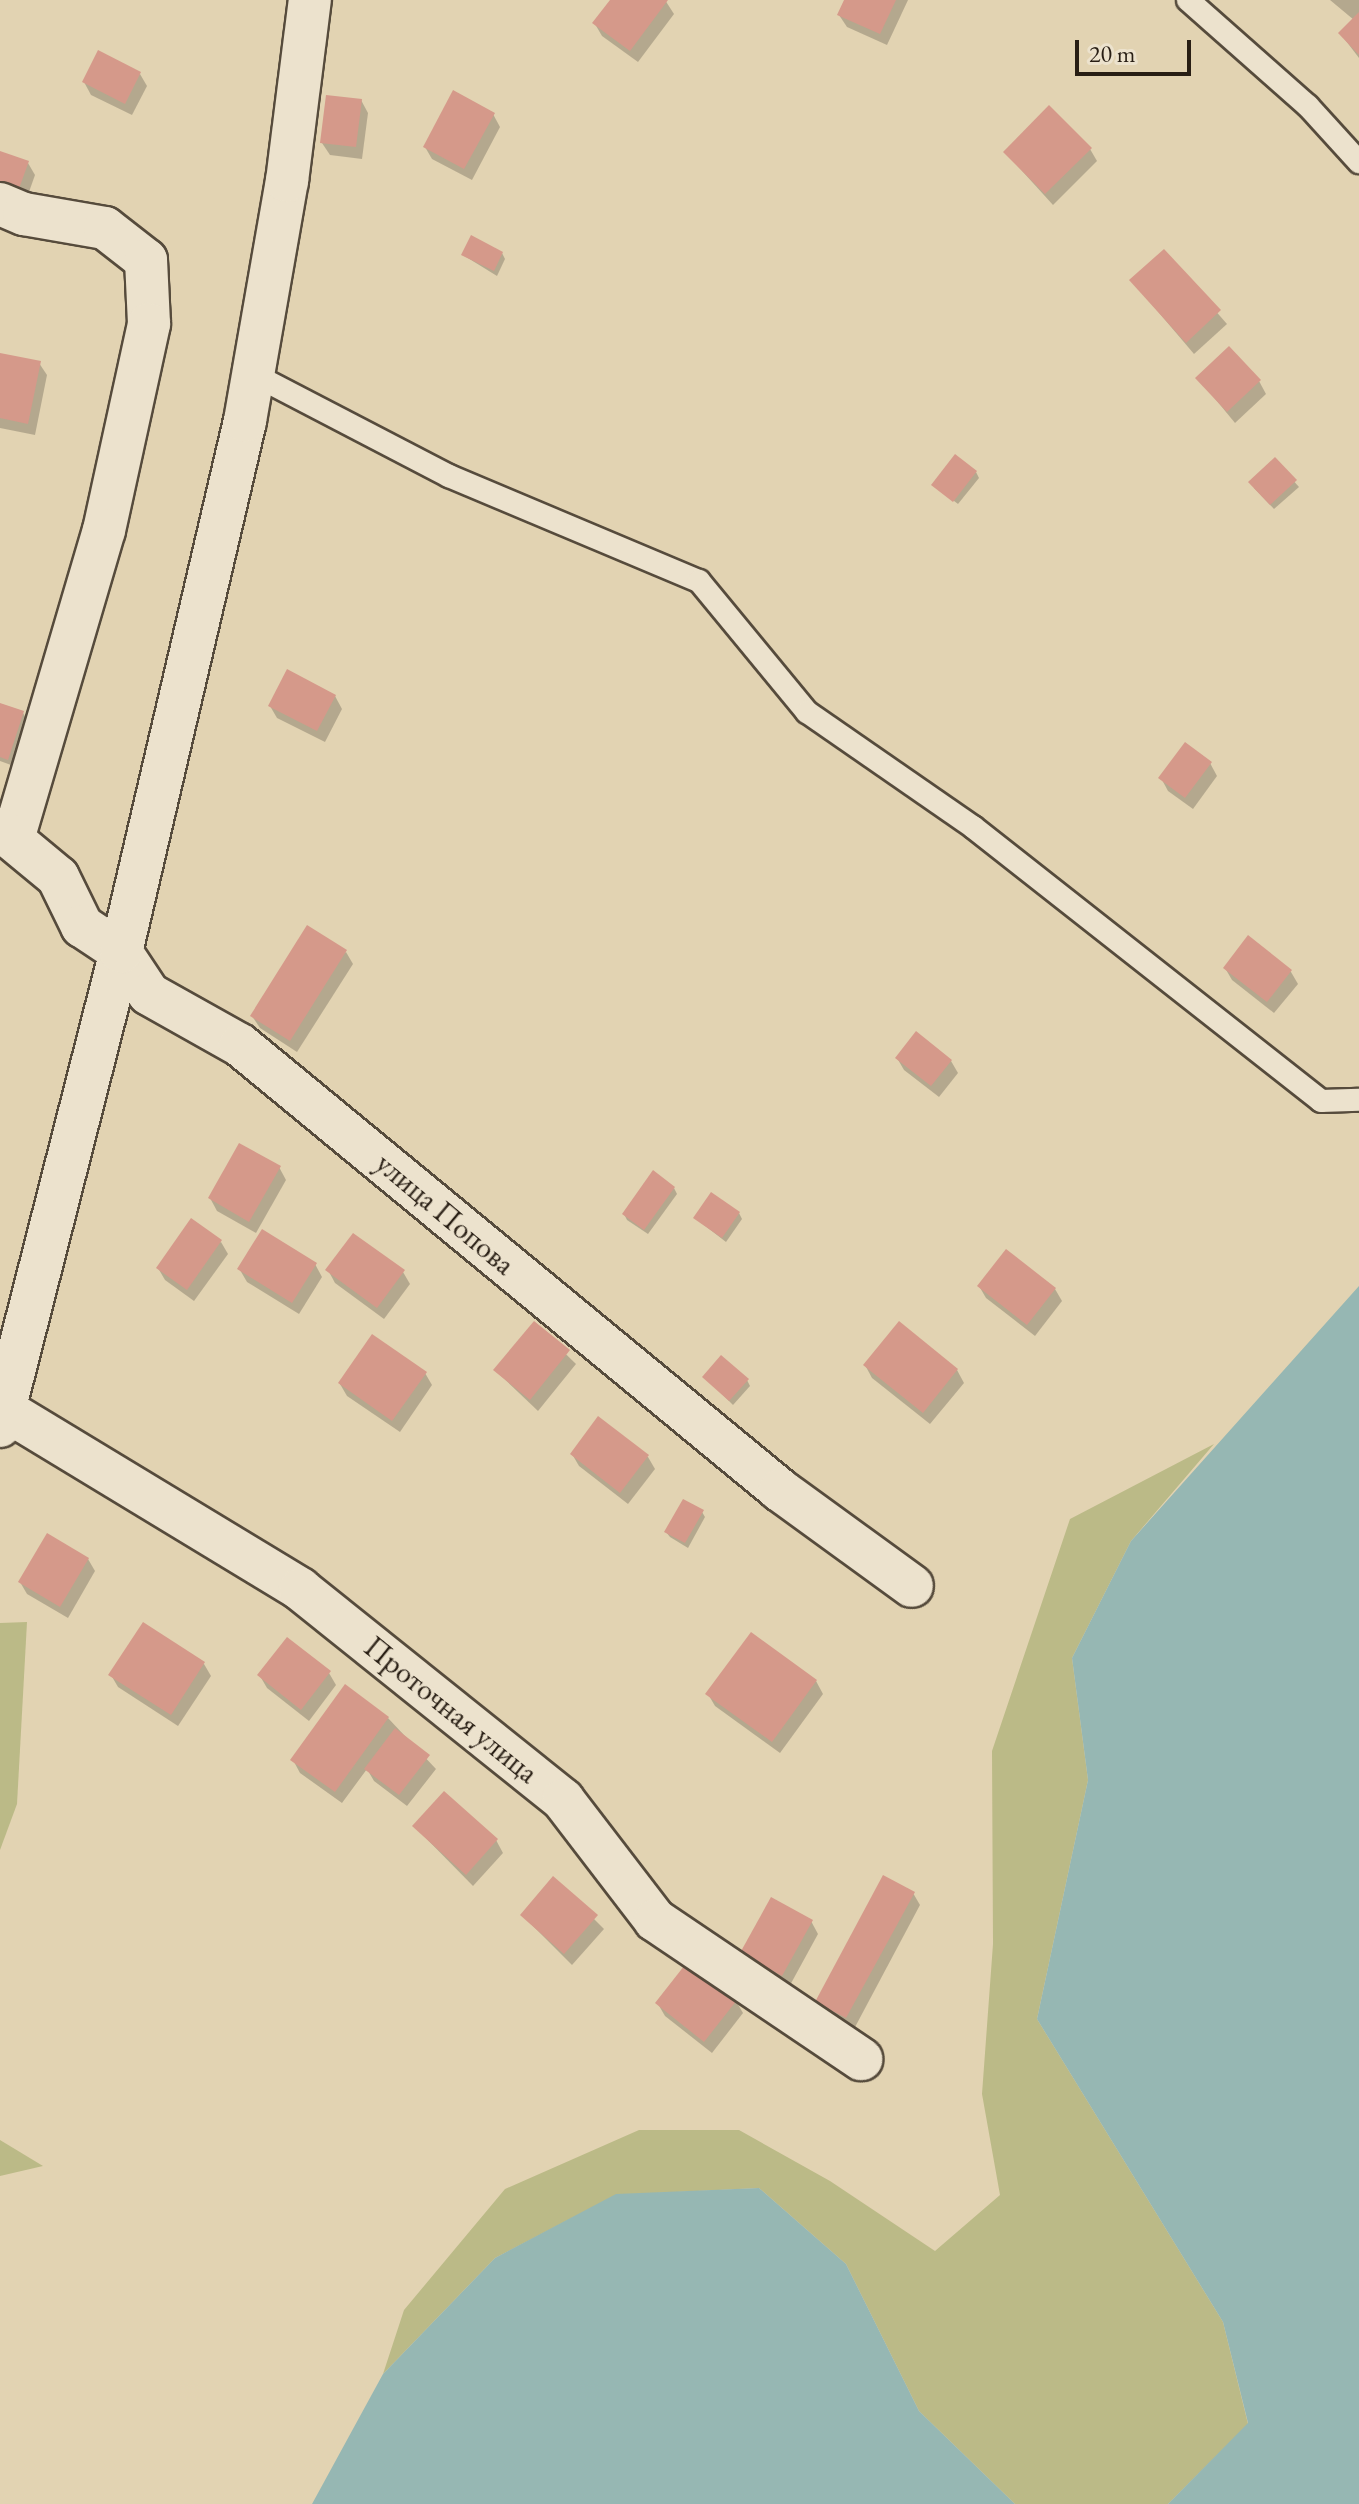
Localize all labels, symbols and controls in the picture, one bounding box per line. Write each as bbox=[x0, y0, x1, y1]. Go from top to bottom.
scale bar bbox=[1079, 24, 1195, 74]
text: 20 m bbox=[1089, 38, 1136, 69]
street label: улица Попова bbox=[368, 1145, 522, 1283]
street label: Проточная улица bbox=[357, 1629, 545, 1791]

